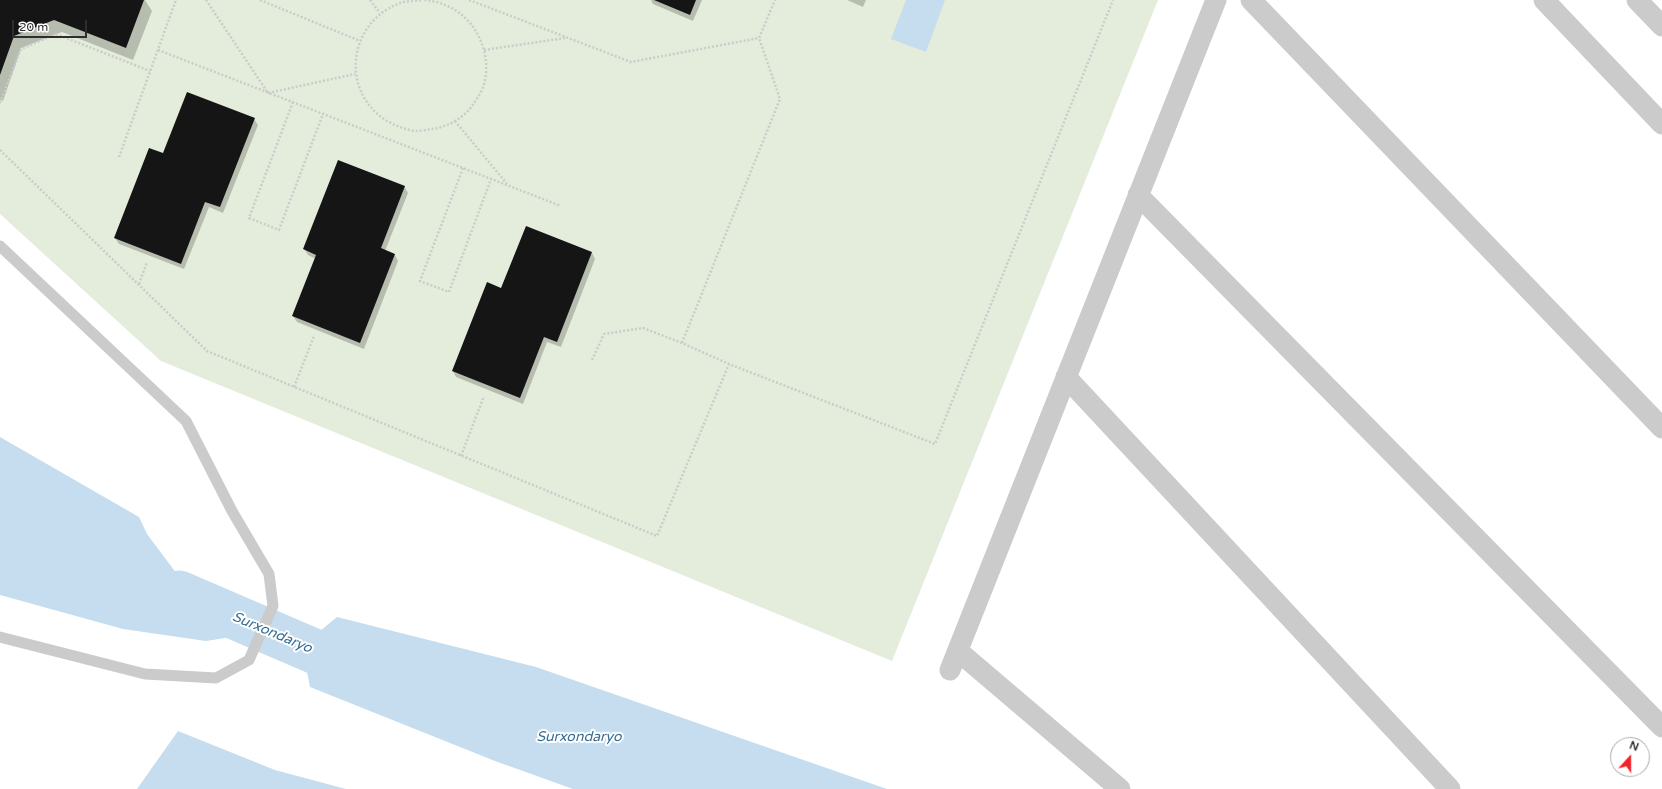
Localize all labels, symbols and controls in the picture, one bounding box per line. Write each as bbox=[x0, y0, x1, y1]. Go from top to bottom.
scale bar bbox=[14, 12, 89, 38]
text: 20 m bbox=[19, 20, 48, 34]
water label: Surxondaryo bbox=[230, 609, 314, 657]
water label: Surxondaryo bbox=[537, 729, 621, 745]
north arrow bbox=[1610, 737, 1650, 777]
text: N bbox=[1628, 739, 1641, 754]

